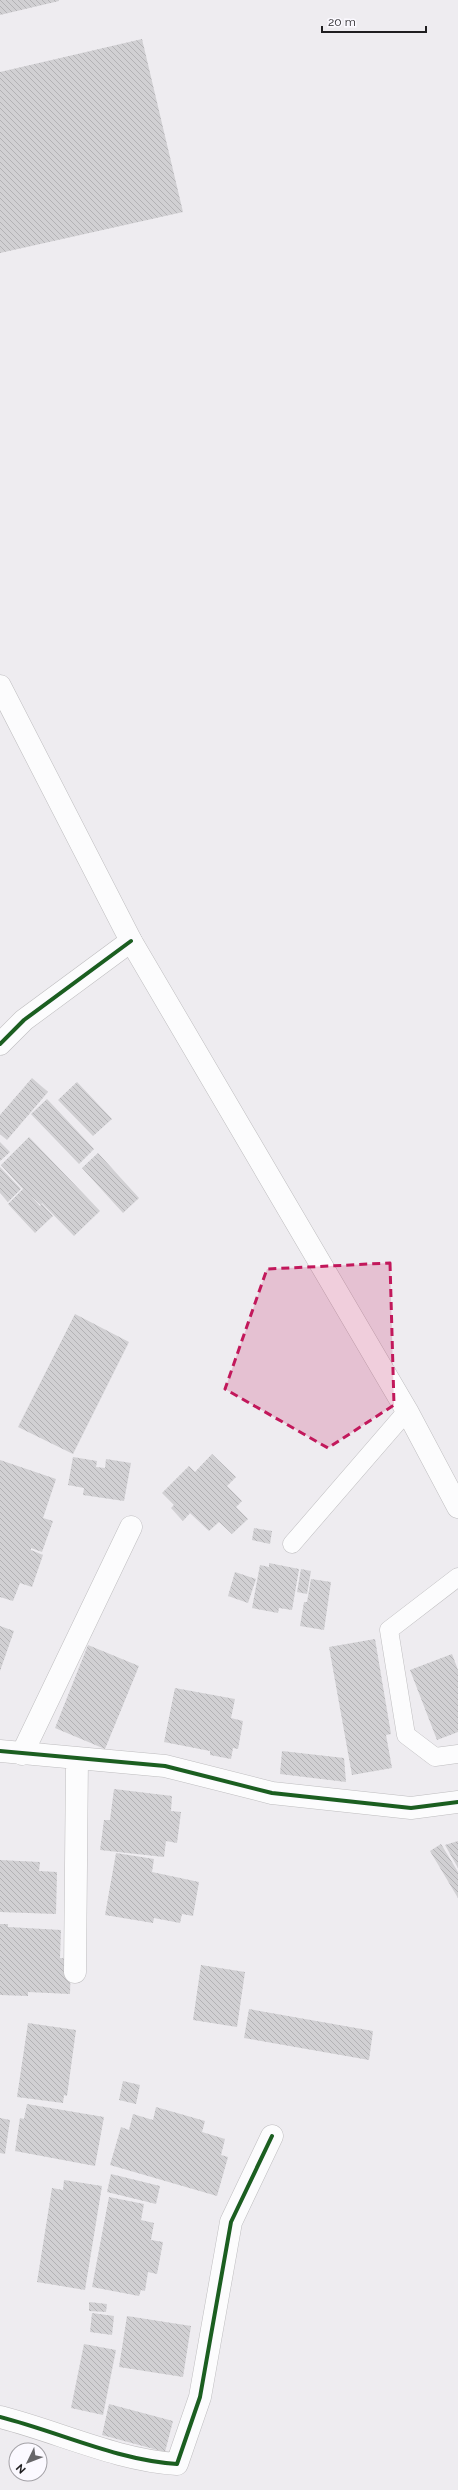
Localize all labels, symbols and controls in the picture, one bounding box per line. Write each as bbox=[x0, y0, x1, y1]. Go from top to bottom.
scale bar bbox=[322, 8, 426, 34]
text: 20 m bbox=[328, 15, 356, 29]
north arrow bbox=[8, 2442, 48, 2482]
text: N bbox=[13, 2461, 29, 2476]

